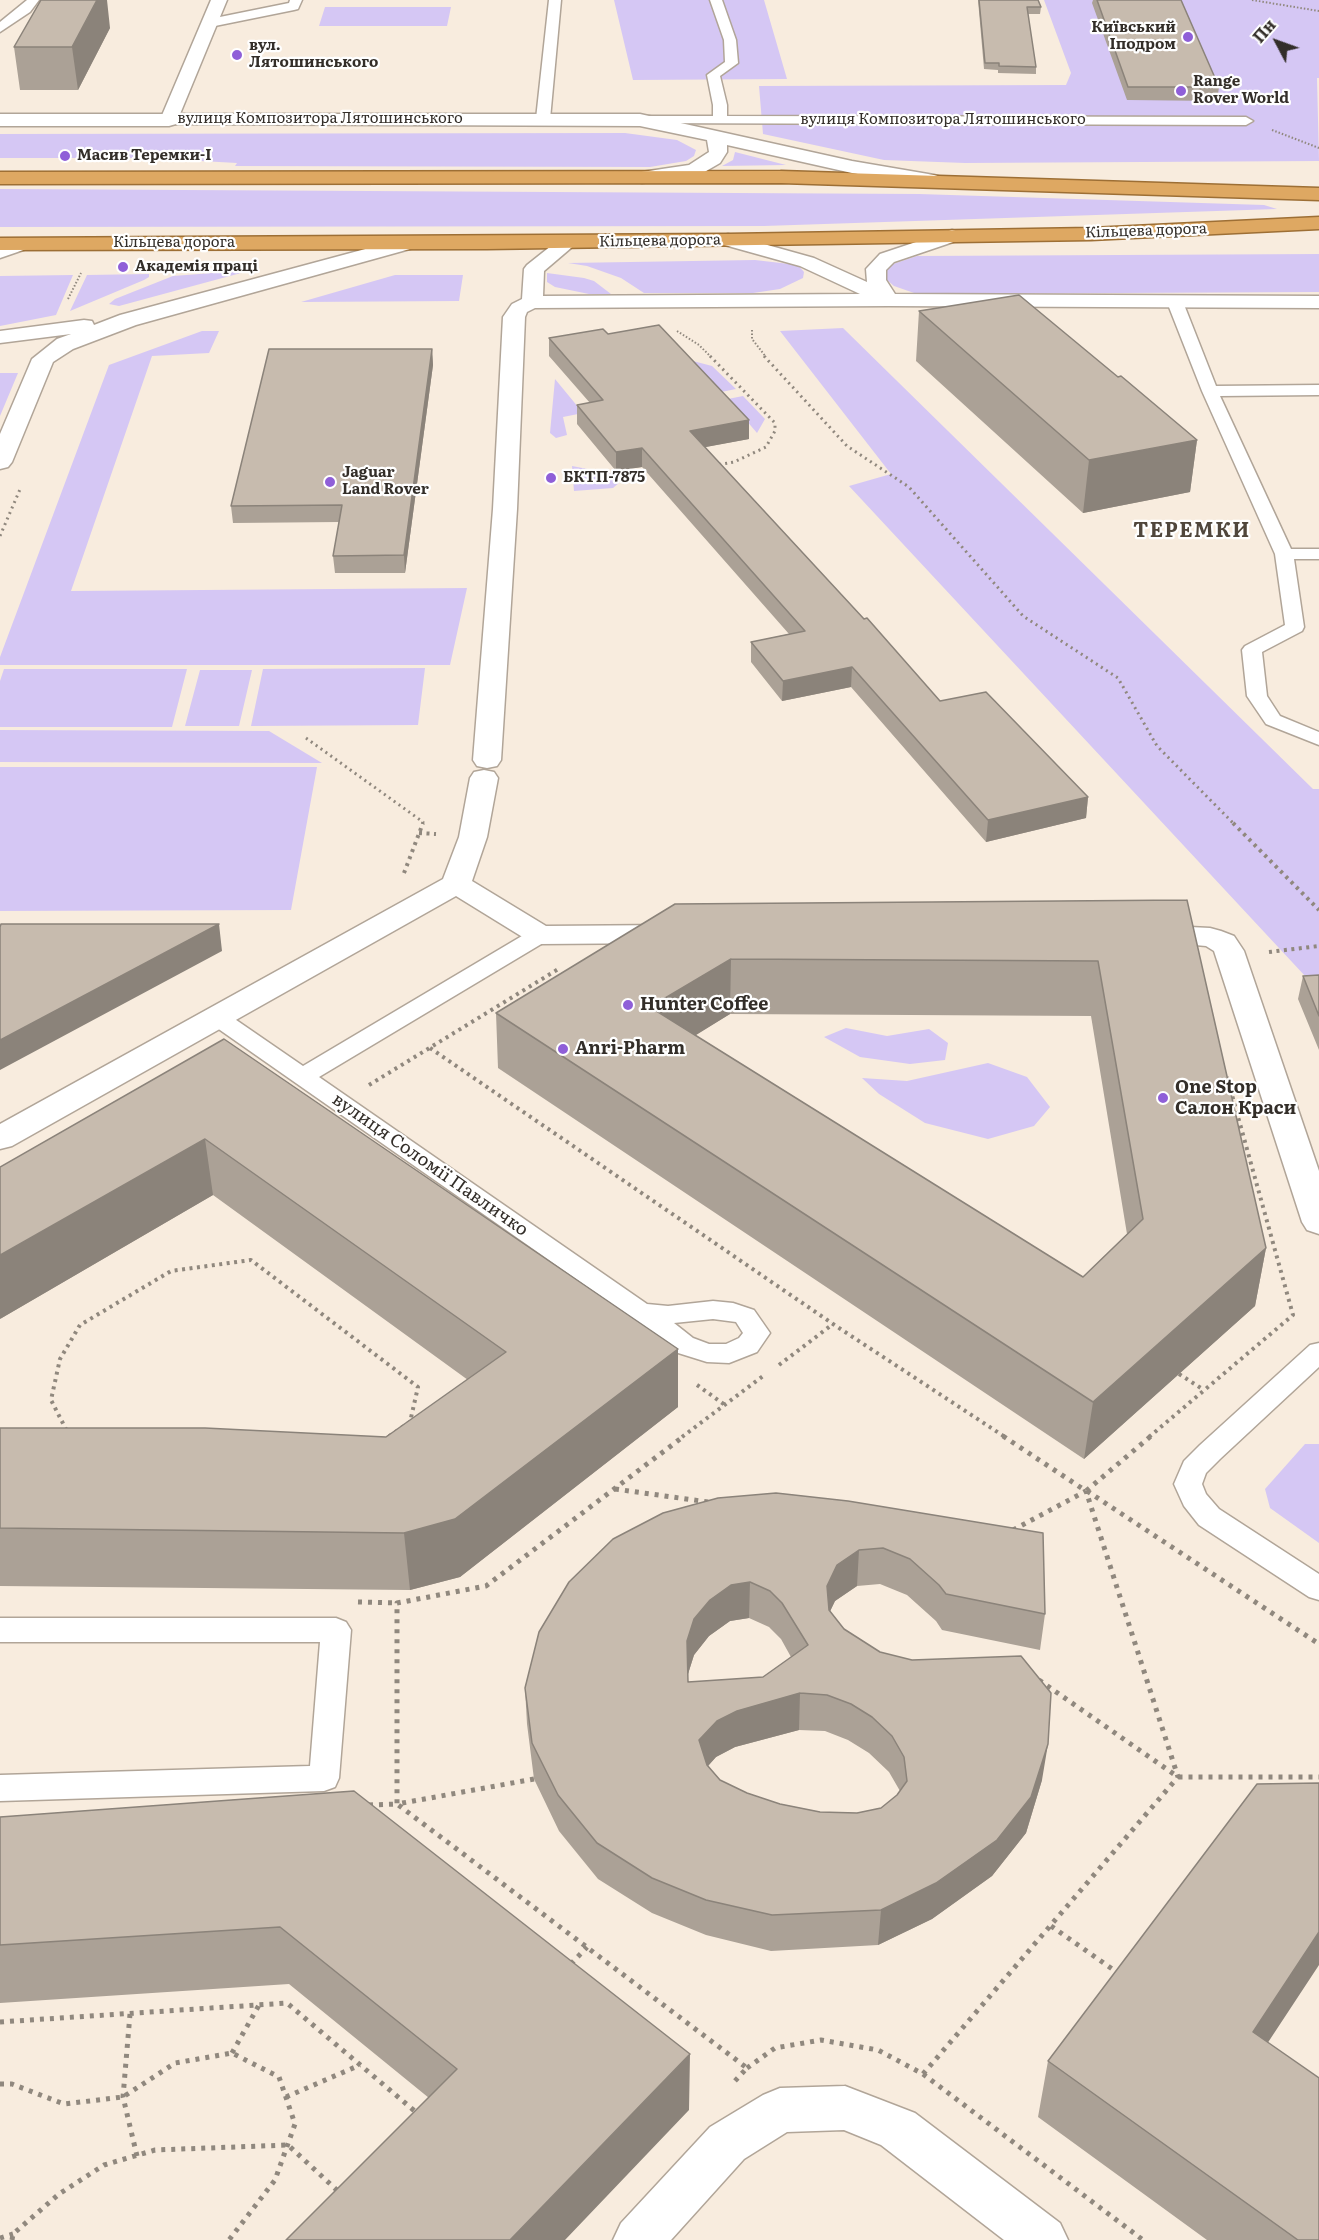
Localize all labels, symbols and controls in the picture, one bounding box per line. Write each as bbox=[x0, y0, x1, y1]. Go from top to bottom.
north arrow bbox=[1247, 12, 1307, 72]
text: Пн bbox=[1246, 13, 1281, 47]
place label: Київський Іподром bbox=[1091, 19, 1176, 54]
marker: Київський Іподром bbox=[1181, 30, 1195, 44]
place label: вул. Лятошинського bbox=[249, 37, 378, 72]
marker: вул. Лятошинського bbox=[230, 48, 244, 62]
place label: Range Rover World bbox=[1193, 73, 1289, 108]
marker: Range Rover World bbox=[1174, 84, 1188, 98]
street label: вулиця Композитора Лятошинського bbox=[177, 110, 463, 128]
street label: вулиця Композитора Лятошинського bbox=[800, 111, 1086, 129]
place label: Масив Теремки-I bbox=[77, 147, 211, 165]
marker: Масив Теремки-I bbox=[58, 149, 72, 163]
street label: Кільцева дорога bbox=[1085, 220, 1207, 242]
street label: Кільцева дорога bbox=[599, 231, 721, 251]
street label: Кільцева дорога bbox=[113, 234, 235, 252]
place label: Академія праці bbox=[135, 258, 258, 276]
marker: Академія праці bbox=[116, 260, 130, 274]
place label: Jaguar Land Rover bbox=[342, 464, 429, 499]
place label: БКТП-7875 bbox=[563, 469, 645, 487]
marker: БКТП-7875 bbox=[544, 471, 558, 485]
marker: Jaguar Land Rover bbox=[323, 475, 337, 489]
district label: ТЕРЕМКИ bbox=[1133, 519, 1251, 543]
place label: Hunter Coffee bbox=[640, 994, 768, 1016]
marker: Hunter Coffee bbox=[621, 998, 635, 1012]
place label: Anri-Pharm bbox=[575, 1038, 685, 1060]
marker: Anri-Pharm bbox=[556, 1042, 570, 1056]
place label: One Stop Салон Краси bbox=[1175, 1077, 1296, 1120]
street label: вулиця Соломії Павличко bbox=[328, 1089, 532, 1241]
marker: One Stop Салон Краси bbox=[1156, 1091, 1170, 1105]

